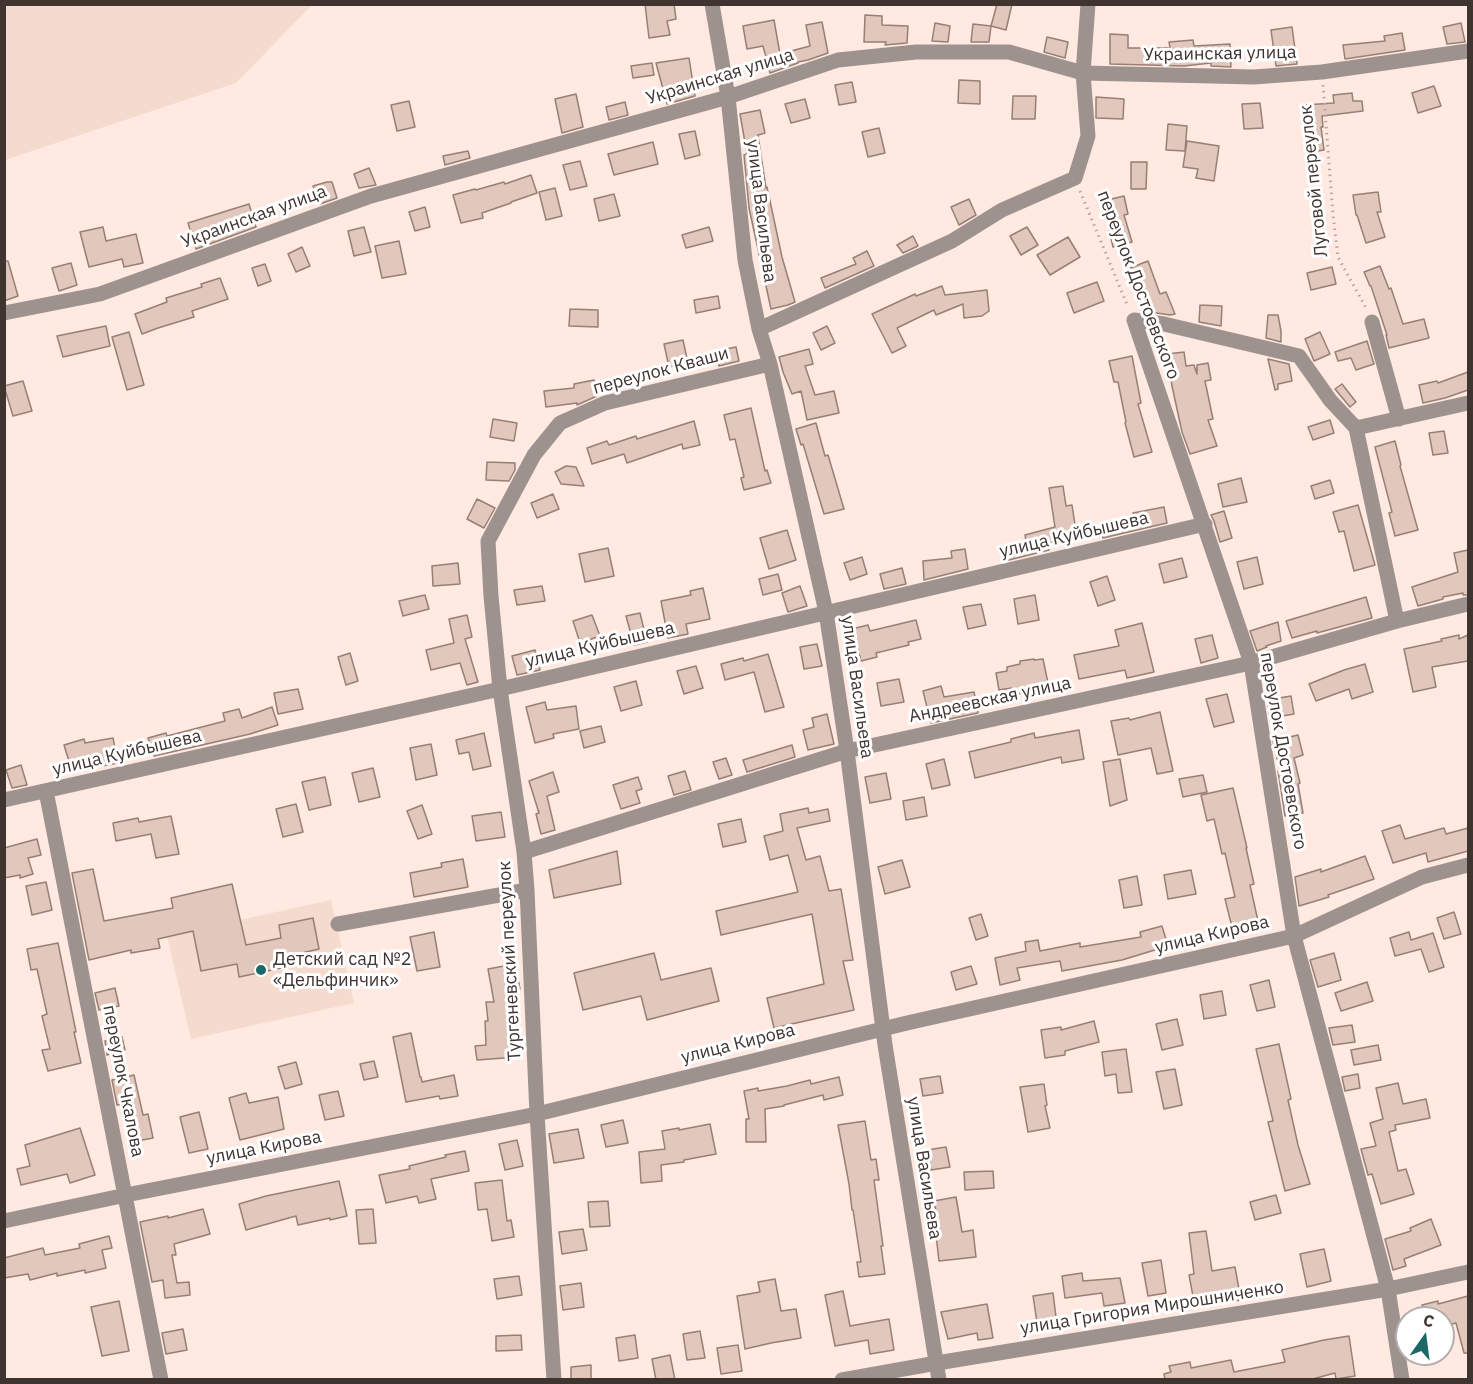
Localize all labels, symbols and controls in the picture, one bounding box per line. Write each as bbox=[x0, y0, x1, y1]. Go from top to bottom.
street label: Украинская улица bbox=[1143, 42, 1297, 66]
street label: Украинская улица bbox=[644, 44, 796, 110]
street label: Луговой переулок bbox=[1295, 104, 1333, 258]
street label: улица Васильева bbox=[742, 138, 780, 284]
street label: Украинская улица bbox=[178, 181, 330, 253]
street label: переулок Достоевского bbox=[1092, 188, 1184, 382]
street label: переулок Кваши bbox=[591, 342, 731, 400]
street label: улица Куйбышева bbox=[997, 507, 1151, 563]
street label: улица Васильева bbox=[836, 614, 878, 760]
street label: улица Куйбышева bbox=[523, 617, 677, 673]
street label: переулок Достоевского bbox=[1255, 651, 1311, 851]
street label: Андреевская улица bbox=[907, 672, 1073, 728]
street label: улица Куйбышева bbox=[50, 725, 204, 781]
street label: Тургеневский переулок bbox=[494, 860, 526, 1062]
street label: улица Кирова bbox=[1153, 911, 1271, 959]
place label: Детский сад №2 «Дельфинчик» bbox=[273, 949, 412, 992]
marker: Детский сад №2 «Дельфинчик» bbox=[254, 963, 268, 977]
street label: переулок Чкалова bbox=[98, 1003, 148, 1159]
street label: улица Кирова bbox=[679, 1019, 797, 1069]
street label: улица Васильева bbox=[902, 1095, 946, 1241]
street label: улица Кирова bbox=[205, 1126, 323, 1170]
street label: улица Григория Мирошниченко bbox=[1019, 1276, 1285, 1340]
north arrow bbox=[1395, 1306, 1455, 1366]
text: С bbox=[1421, 1310, 1436, 1331]

